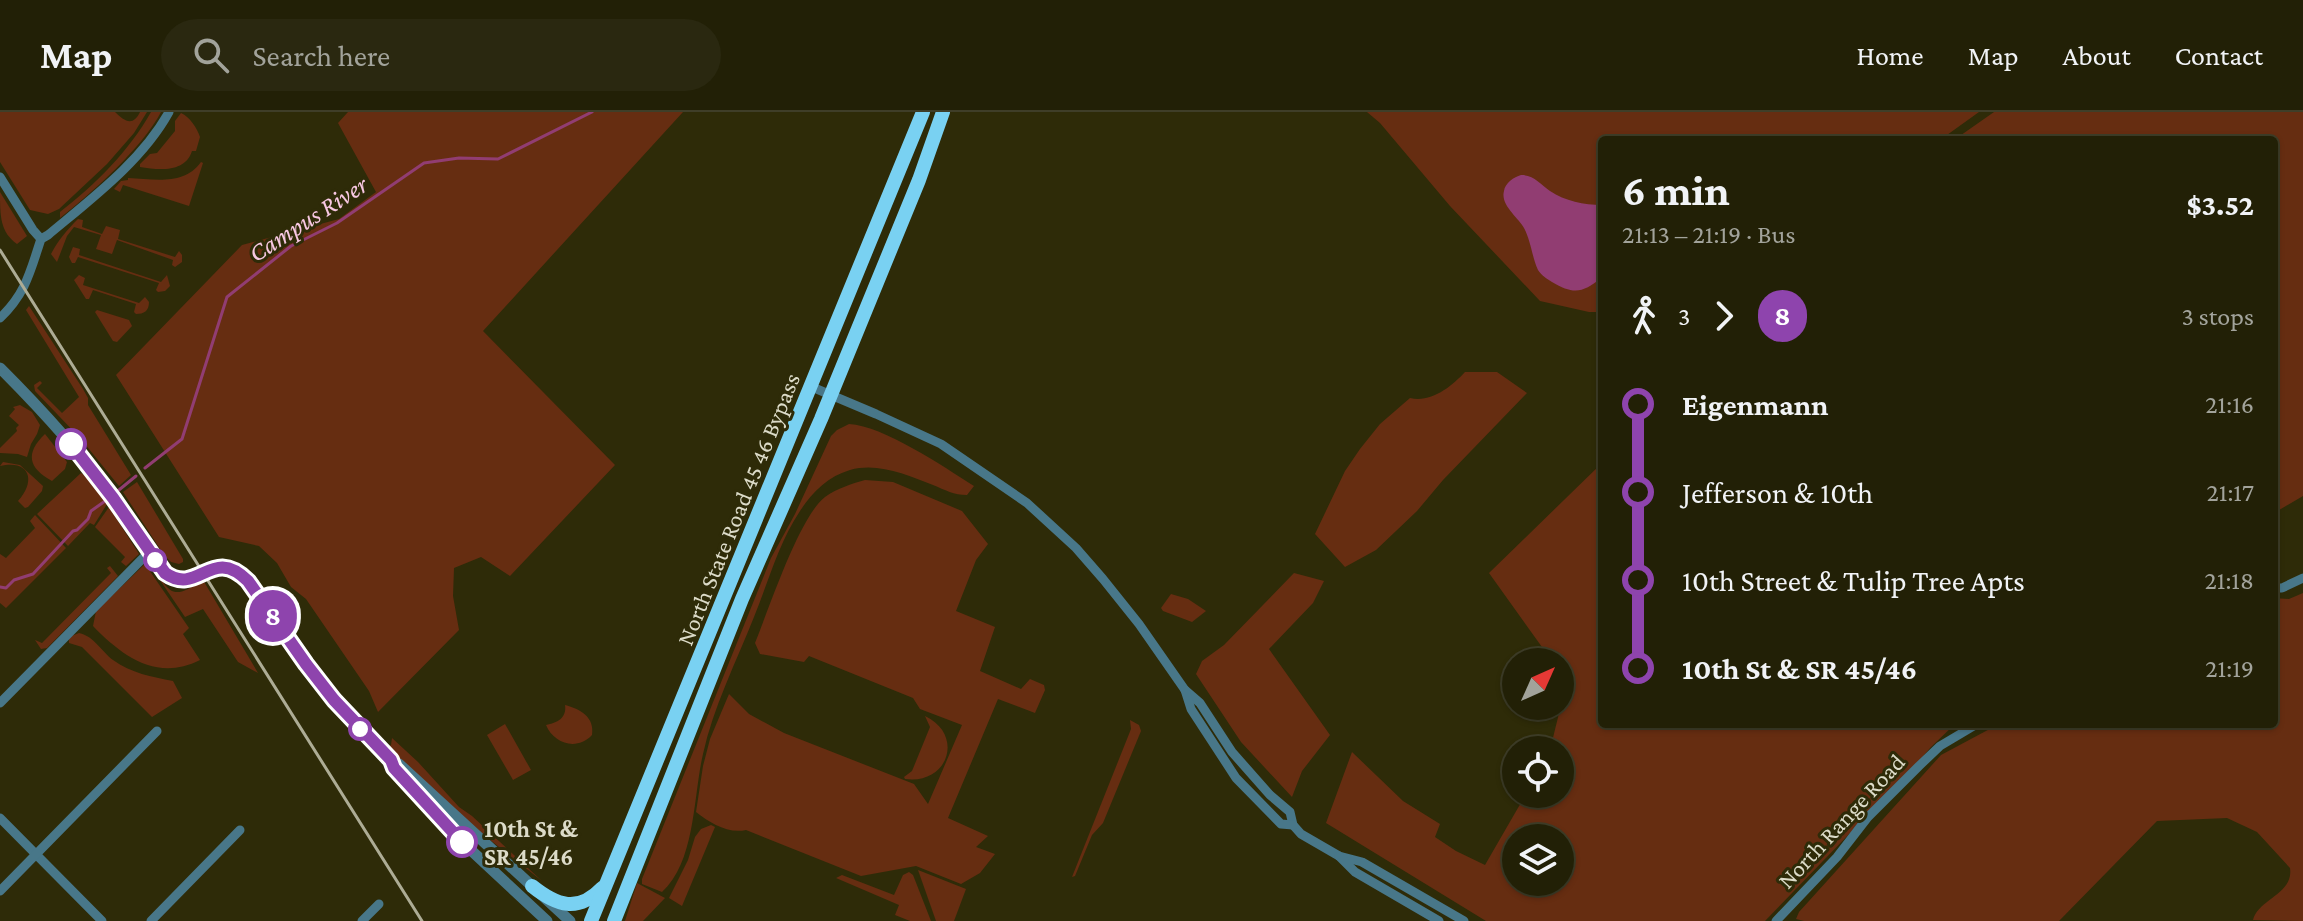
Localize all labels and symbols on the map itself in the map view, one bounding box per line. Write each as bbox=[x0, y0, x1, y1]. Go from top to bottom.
water label: Campus River bbox=[243, 169, 374, 268]
street label: North State Road 45 46 Bypass bbox=[671, 369, 805, 649]
unlabelled marker bbox=[56, 429, 86, 459]
unlabelled marker bbox=[144, 549, 166, 571]
line badge: 8 bbox=[247, 590, 299, 642]
north arrow bbox=[1502, 648, 1574, 720]
unlabelled marker bbox=[349, 718, 371, 740]
street label: North Range Road bbox=[1772, 748, 1910, 894]
place label: 10th St & SR 45/46 bbox=[484, 815, 579, 870]
marker: 10th St & SR 45/46 bbox=[447, 827, 477, 857]

